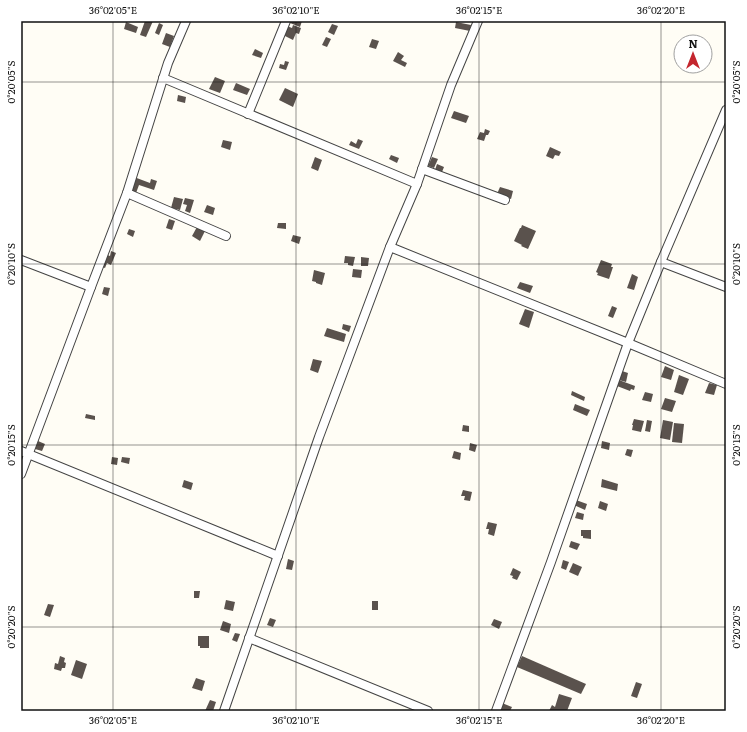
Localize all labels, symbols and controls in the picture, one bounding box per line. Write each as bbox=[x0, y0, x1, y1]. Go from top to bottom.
text: 36°02'05"E bbox=[89, 2, 137, 17]
text: 36°02'10"E bbox=[272, 2, 320, 17]
text: 36°02'15"E bbox=[456, 2, 502, 17]
text: 36°02'20"E bbox=[637, 2, 685, 17]
north arrow bbox=[673, 34, 713, 74]
text: N bbox=[688, 35, 698, 51]
text: 0°20'05"S bbox=[3, 61, 18, 103]
text: 0°20'05"S bbox=[728, 61, 743, 103]
text: 0°20'10"S bbox=[3, 243, 18, 285]
text: 0°20'10"S bbox=[728, 243, 743, 285]
text: 0°20'15"S bbox=[3, 424, 18, 466]
text: 0°20'15"S bbox=[728, 424, 743, 466]
text: 0°20'20"S bbox=[3, 606, 18, 648]
text: 0°20'20"S bbox=[728, 606, 743, 648]
text: 36°02'05"E bbox=[89, 712, 137, 727]
text: 36°02'10"E bbox=[272, 712, 320, 727]
text: 36°02'15"E bbox=[456, 712, 502, 727]
text: 36°02'20"E bbox=[637, 712, 685, 727]

